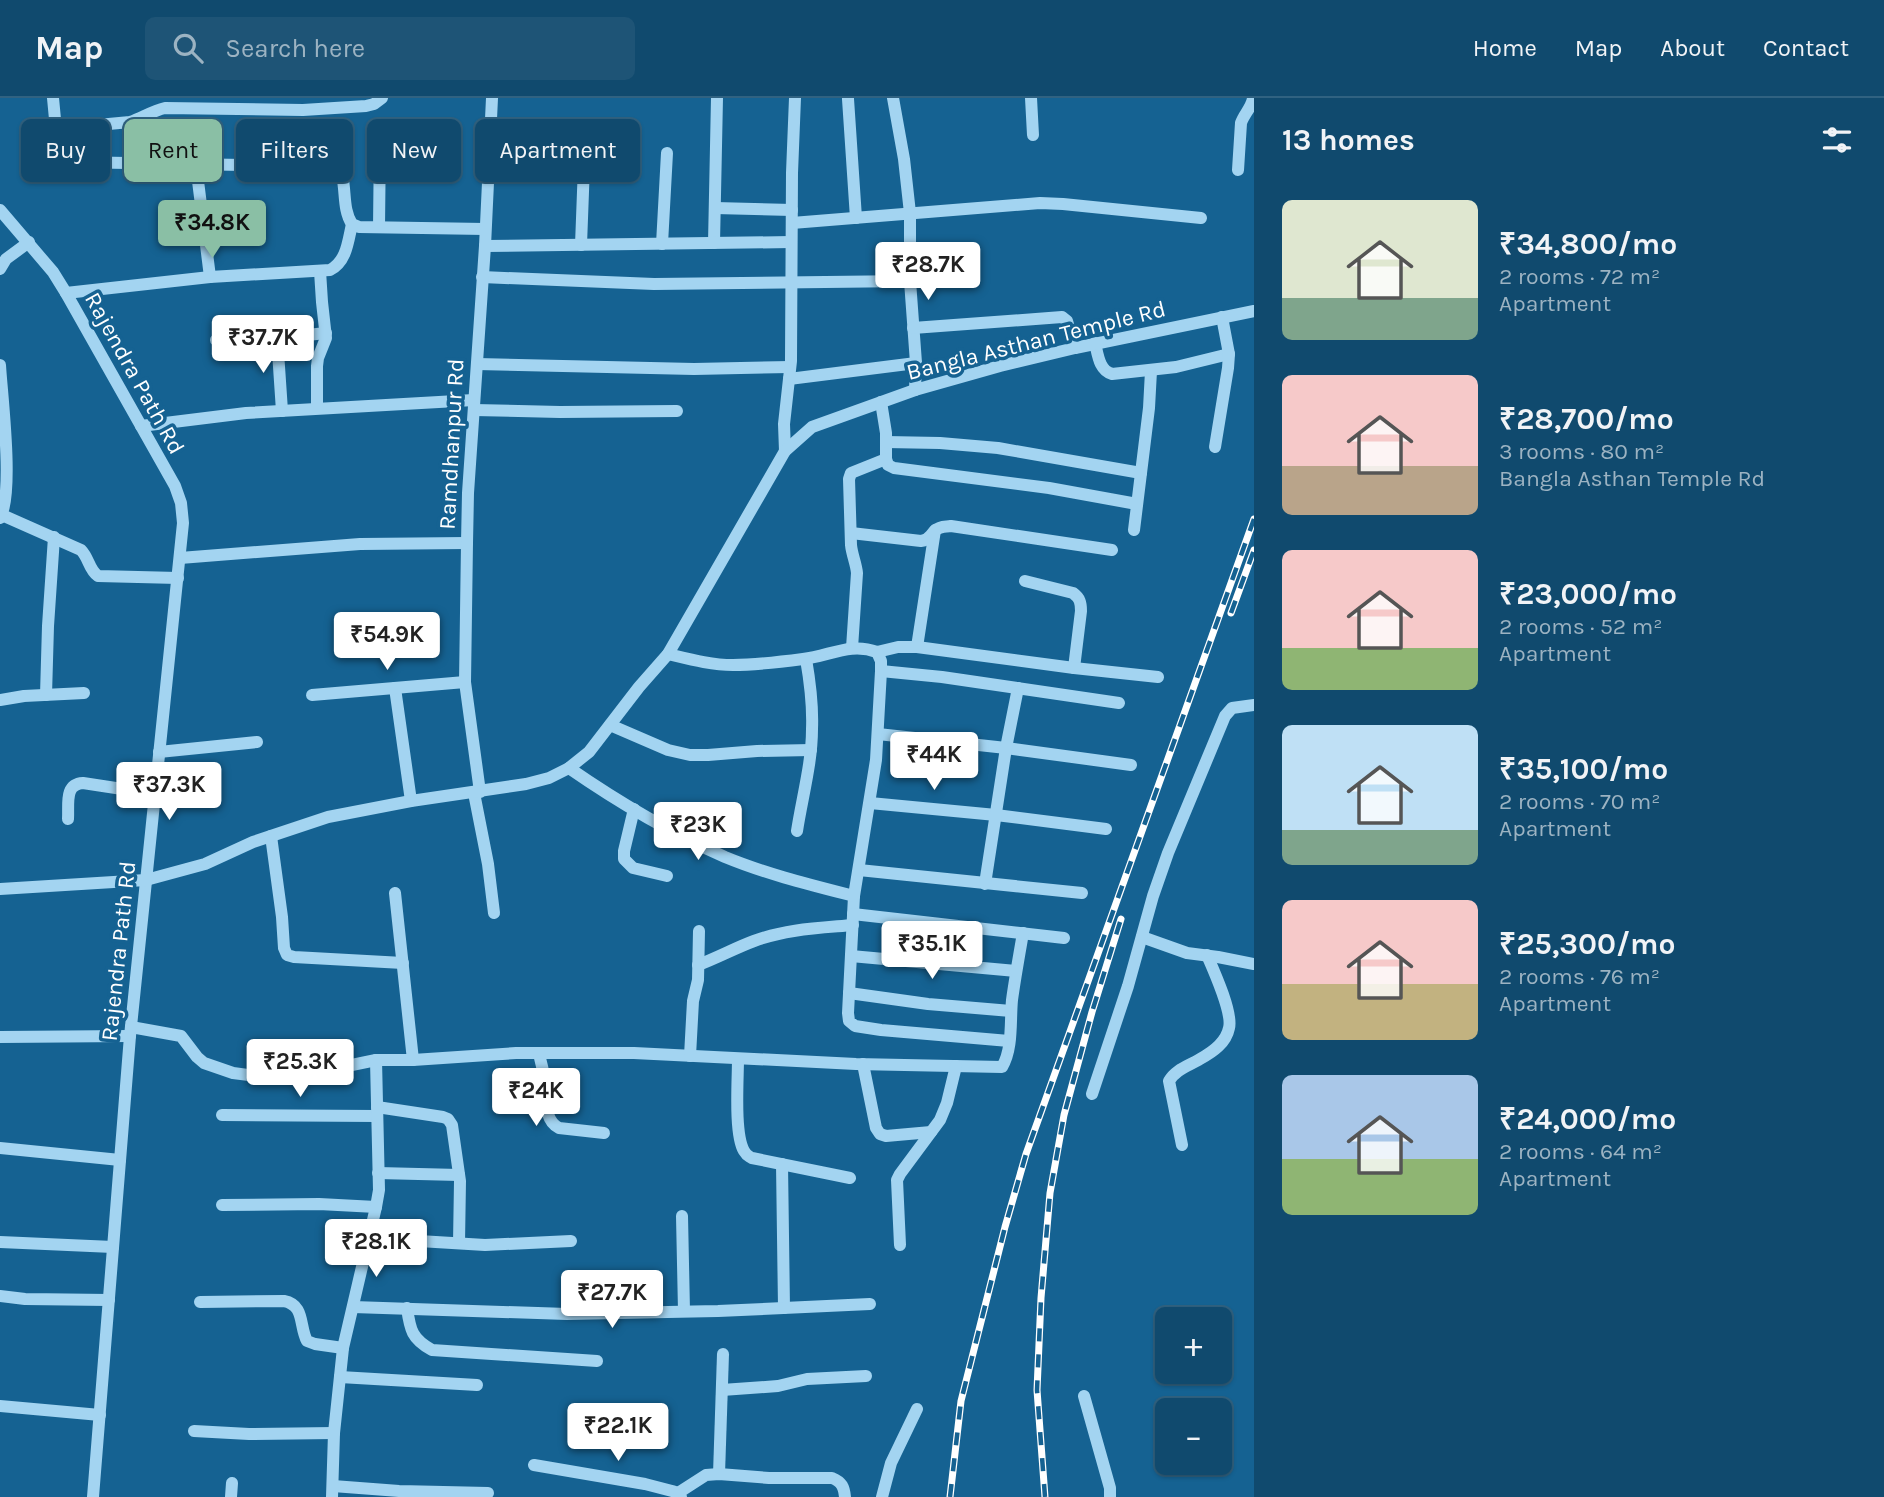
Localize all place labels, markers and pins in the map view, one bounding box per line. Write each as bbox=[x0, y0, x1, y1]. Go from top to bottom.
pin: ₹34.8K bbox=[155, 200, 269, 260]
pin: ₹28.7K bbox=[871, 242, 985, 302]
pin: ₹37.7K bbox=[206, 316, 320, 375]
pin: ₹54.9K bbox=[330, 612, 444, 672]
pin: ₹44K bbox=[893, 732, 975, 792]
pin: ₹37.3K bbox=[112, 762, 226, 822]
pin: ₹23K bbox=[657, 802, 739, 862]
pin: ₹35.1K bbox=[875, 922, 989, 981]
pin: ₹25.3K bbox=[243, 1040, 357, 1099]
pin: ₹24K bbox=[495, 1068, 577, 1128]
pin: ₹28.1K bbox=[319, 1220, 433, 1279]
pin: ₹27.7K bbox=[555, 1270, 669, 1330]
pin: ₹22.1K bbox=[561, 1404, 675, 1463]

